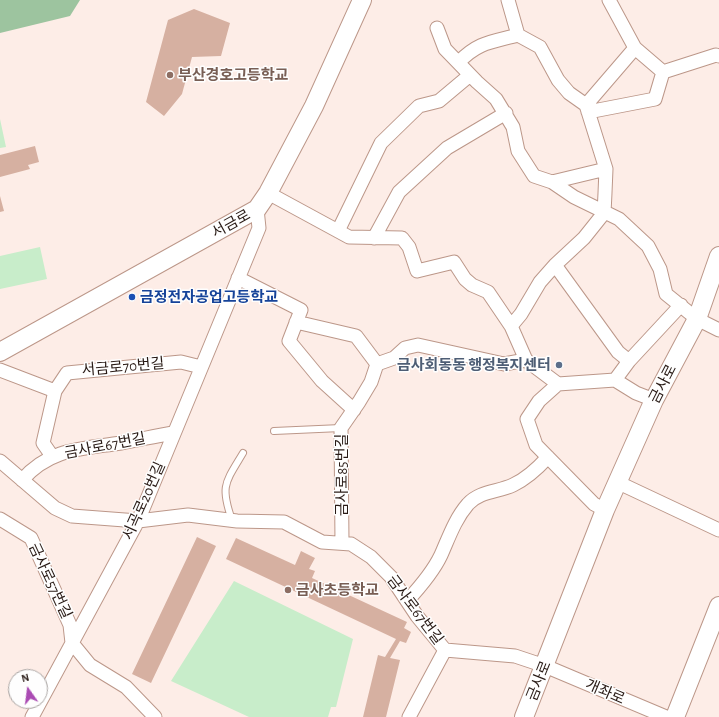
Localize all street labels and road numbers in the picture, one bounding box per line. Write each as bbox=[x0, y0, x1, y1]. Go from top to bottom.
street label: 서금로 bbox=[209, 206, 253, 242]
street label: 서금로70번길 bbox=[81, 354, 165, 380]
street label: 금사로 bbox=[646, 361, 680, 407]
street label: 금사로67번길 bbox=[63, 429, 147, 463]
street label: 금사로85번길 bbox=[333, 434, 351, 516]
street label: 서곡로20번길 bbox=[119, 459, 169, 543]
street label: 금사로57번길 bbox=[25, 540, 75, 622]
street label: 금사로67번길 bbox=[383, 572, 447, 648]
street label: 금사로 bbox=[523, 658, 555, 704]
street label: 개좌로 bbox=[582, 676, 628, 708]

